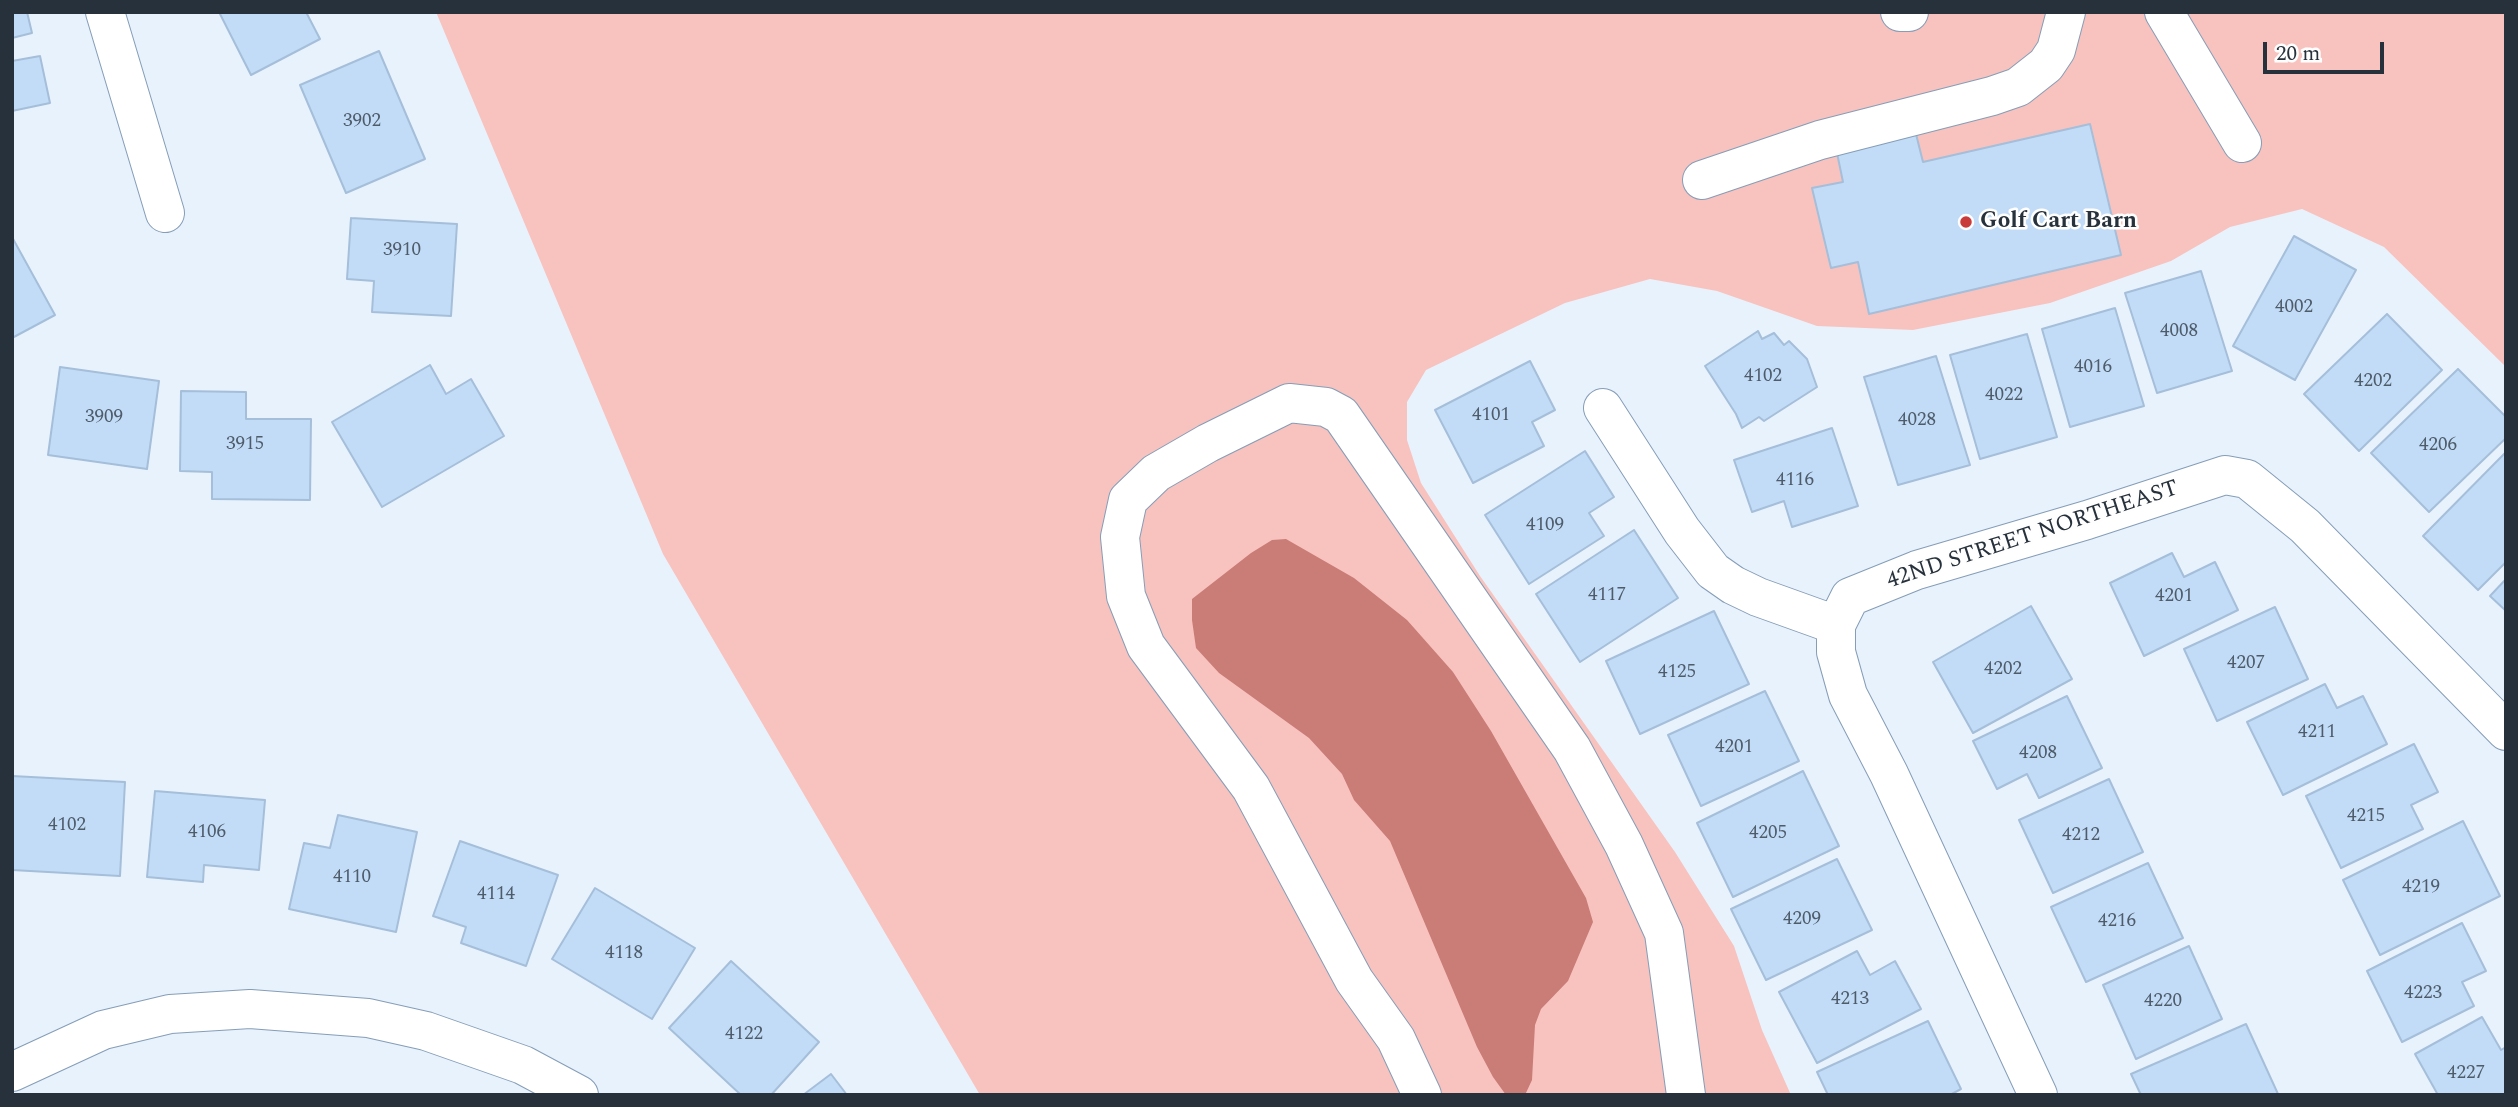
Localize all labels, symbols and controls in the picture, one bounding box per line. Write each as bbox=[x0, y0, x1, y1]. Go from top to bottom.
scale bar bbox=[2266, 28, 2387, 72]
text: 20 m bbox=[2276, 38, 2320, 70]
house number: 3902 bbox=[343, 111, 381, 133]
place label: Golf Cart Barn bbox=[1980, 208, 2137, 236]
marker: Golf Cart Barn bbox=[1958, 214, 1974, 230]
house number: 3910 bbox=[383, 240, 421, 262]
house number: 4002 bbox=[2275, 297, 2313, 319]
house number: 4008 bbox=[2160, 321, 2198, 343]
house number: 4016 bbox=[2074, 357, 2112, 379]
house number: 4102 bbox=[1744, 366, 1782, 388]
house number: 4202 bbox=[2354, 371, 2392, 393]
house number: 4022 bbox=[1985, 385, 2023, 407]
house number: 4101 bbox=[1472, 405, 1510, 427]
house number: 3909 bbox=[85, 407, 123, 429]
house number: 4028 bbox=[1898, 410, 1936, 432]
house number: 3915 bbox=[226, 434, 264, 456]
house number: 4206 bbox=[2419, 435, 2457, 457]
house number: 4116 bbox=[1776, 470, 1814, 492]
street label: 42ND STREET NORTHEAST bbox=[1884, 476, 2182, 596]
house number: 4109 bbox=[1526, 515, 1564, 537]
house number: 4117 bbox=[1588, 585, 1626, 607]
house number: 4201 bbox=[2155, 586, 2193, 608]
house number: 4207 bbox=[2227, 653, 2265, 675]
house number: 4202 bbox=[1984, 659, 2022, 681]
house number: 4125 bbox=[1658, 662, 1696, 684]
house number: 4211 bbox=[2298, 722, 2336, 744]
house number: 4201 bbox=[1715, 737, 1753, 759]
house number: 4208 bbox=[2019, 743, 2057, 765]
house number: 4215 bbox=[2347, 806, 2385, 828]
house number: 4102 bbox=[48, 815, 86, 837]
house number: 4106 bbox=[188, 822, 226, 844]
house number: 4205 bbox=[1749, 823, 1787, 845]
house number: 4212 bbox=[2062, 825, 2100, 847]
house number: 4110 bbox=[333, 867, 371, 889]
house number: 4219 bbox=[2402, 877, 2440, 899]
house number: 4114 bbox=[477, 884, 515, 906]
house number: 4209 bbox=[1783, 909, 1821, 931]
house number: 4216 bbox=[2098, 911, 2136, 933]
house number: 4118 bbox=[605, 943, 643, 965]
house number: 4223 bbox=[2404, 983, 2442, 1005]
house number: 4213 bbox=[1831, 989, 1869, 1011]
house number: 4220 bbox=[2144, 991, 2182, 1013]
house number: 4122 bbox=[725, 1024, 763, 1046]
house number: 4227 bbox=[2447, 1063, 2485, 1085]

